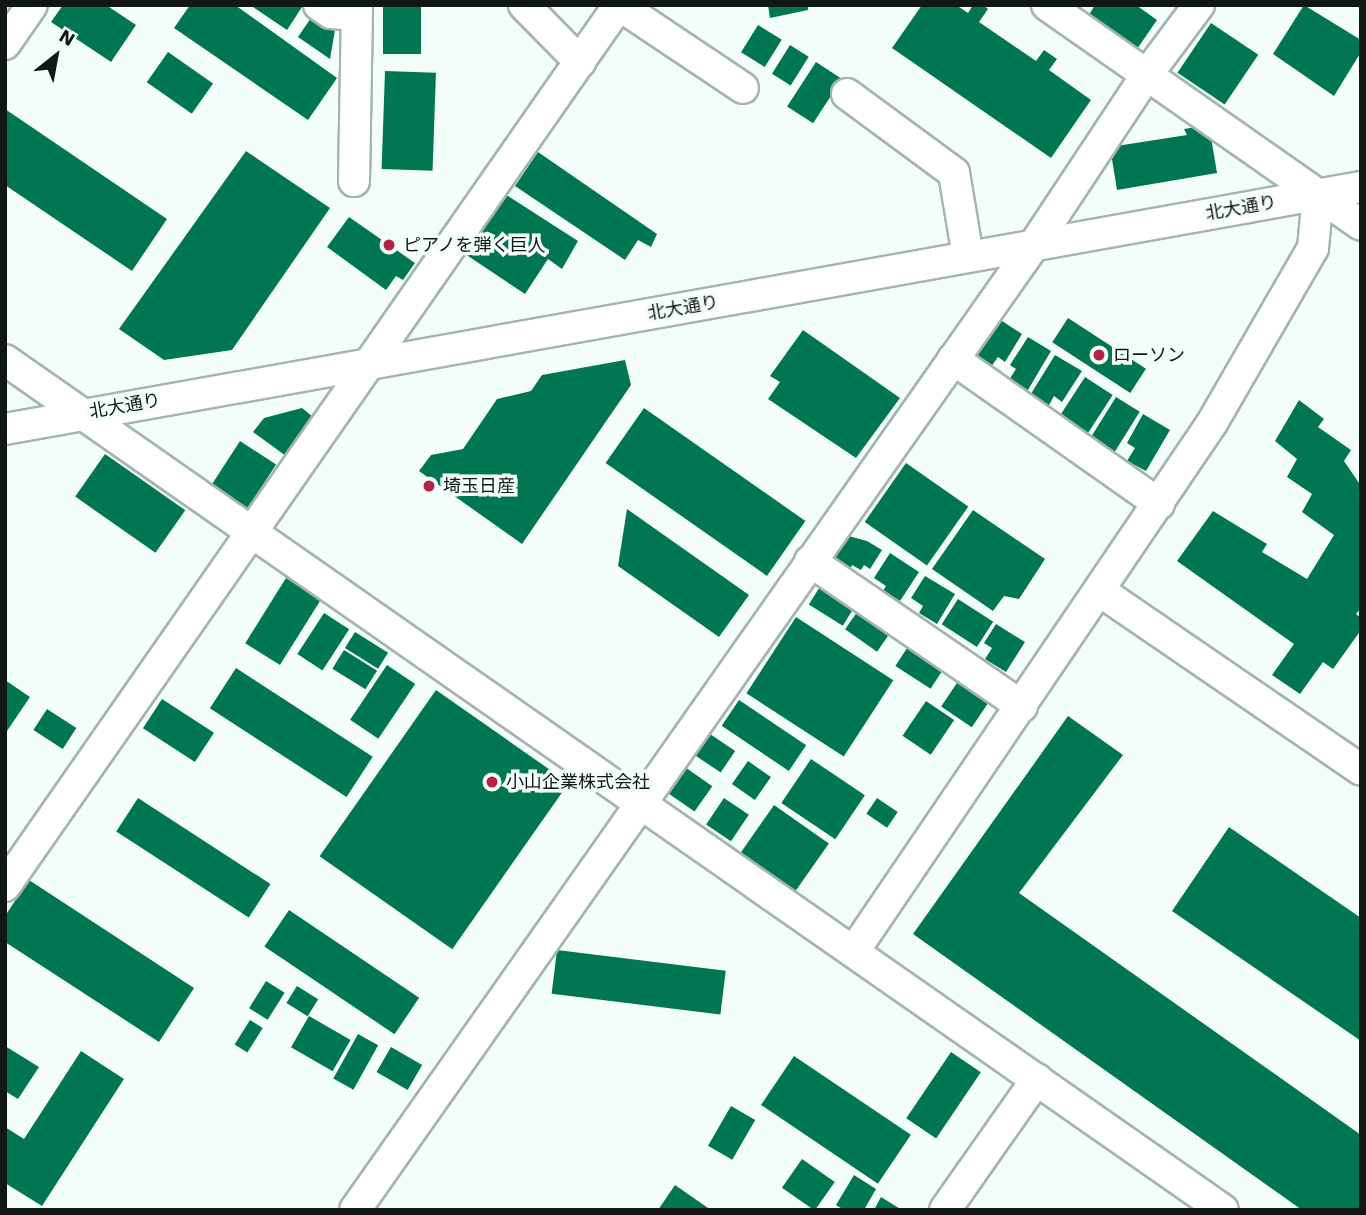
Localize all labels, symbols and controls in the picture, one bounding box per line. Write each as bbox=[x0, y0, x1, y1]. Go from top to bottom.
north arrow bbox=[21, 21, 91, 91]
text: N bbox=[55, 24, 79, 51]
street label: 北大通り bbox=[1204, 191, 1278, 225]
place label: ピアノを弾く巨人 bbox=[403, 234, 547, 256]
marker: ピアノを弾く巨人 bbox=[381, 237, 397, 253]
street label: 北大通り bbox=[646, 291, 720, 325]
place label: ローソン bbox=[1113, 344, 1185, 366]
marker: ローソン bbox=[1091, 347, 1107, 363]
street label: 北大通り bbox=[88, 389, 162, 423]
place label: 埼玉日産 bbox=[443, 475, 515, 497]
marker: 埼玉日産 bbox=[421, 478, 437, 494]
place label: 小山企業株式会社 bbox=[506, 771, 650, 793]
marker: 小山企業株式会社 bbox=[484, 774, 500, 790]

